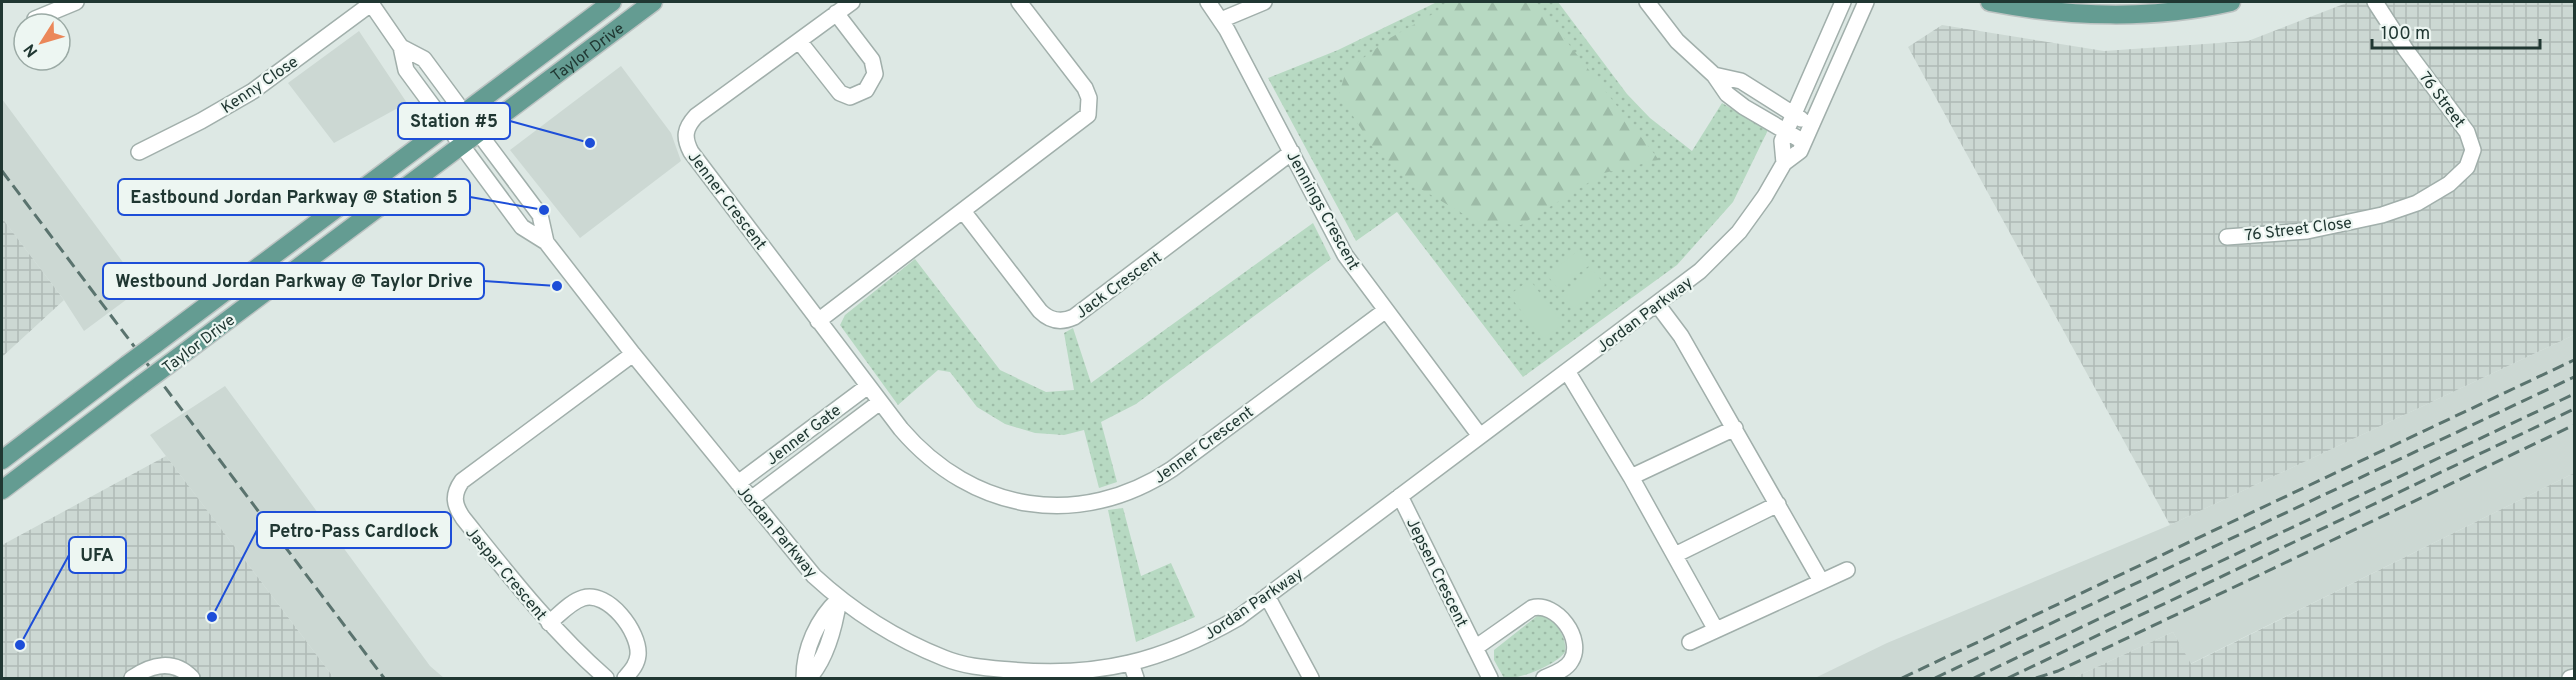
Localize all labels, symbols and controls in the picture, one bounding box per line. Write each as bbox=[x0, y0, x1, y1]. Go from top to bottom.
north arrow bbox=[12, 12, 72, 72]
scale bar bbox=[2372, 12, 2540, 50]
street label: Taylor Drive bbox=[548, 19, 629, 87]
text: 100 m bbox=[2381, 23, 2430, 46]
text: N bbox=[20, 39, 43, 60]
street label: Kenny Close bbox=[218, 53, 302, 119]
street label: 76 Street bbox=[2414, 68, 2469, 132]
callout: Station #5 bbox=[398, 103, 510, 139]
text: Station #5 bbox=[410, 111, 498, 134]
street label: Jenner Crescent bbox=[683, 148, 770, 255]
street label: Jennings Crescent bbox=[1281, 148, 1363, 274]
callout: Eastbound Jordan Parkway @ Station 5 bbox=[118, 179, 470, 215]
text: Eastbound Jordan Parkway @ Station 5 bbox=[130, 187, 458, 210]
street label: 76 Street Close bbox=[2243, 213, 2353, 246]
street label: Jack Crescent bbox=[1072, 248, 1166, 323]
callout: Westbound Jordan Parkway @ Taylor Drive bbox=[103, 263, 484, 299]
text: Westbound Jordan Parkway @ Taylor Drive bbox=[115, 271, 473, 294]
street label: Jordan Parkway bbox=[1593, 273, 1697, 358]
street label: Taylor Drive bbox=[159, 311, 240, 378]
street label: Jenner Gate bbox=[763, 401, 846, 470]
street label: Jenner Crescent bbox=[1150, 403, 1258, 489]
street label: Jordan Parkway bbox=[732, 482, 821, 583]
callout: Petro-Pass Cardlock bbox=[257, 512, 451, 548]
street label: Jepsen Crescent bbox=[1401, 515, 1471, 631]
text: Petro-Pass Cardlock bbox=[269, 521, 439, 544]
street label: Jaspar Crescent bbox=[460, 523, 550, 625]
callout: UFA bbox=[69, 537, 126, 573]
text: UFA bbox=[80, 545, 114, 568]
street label: Jordan Parkway bbox=[1201, 564, 1307, 645]

